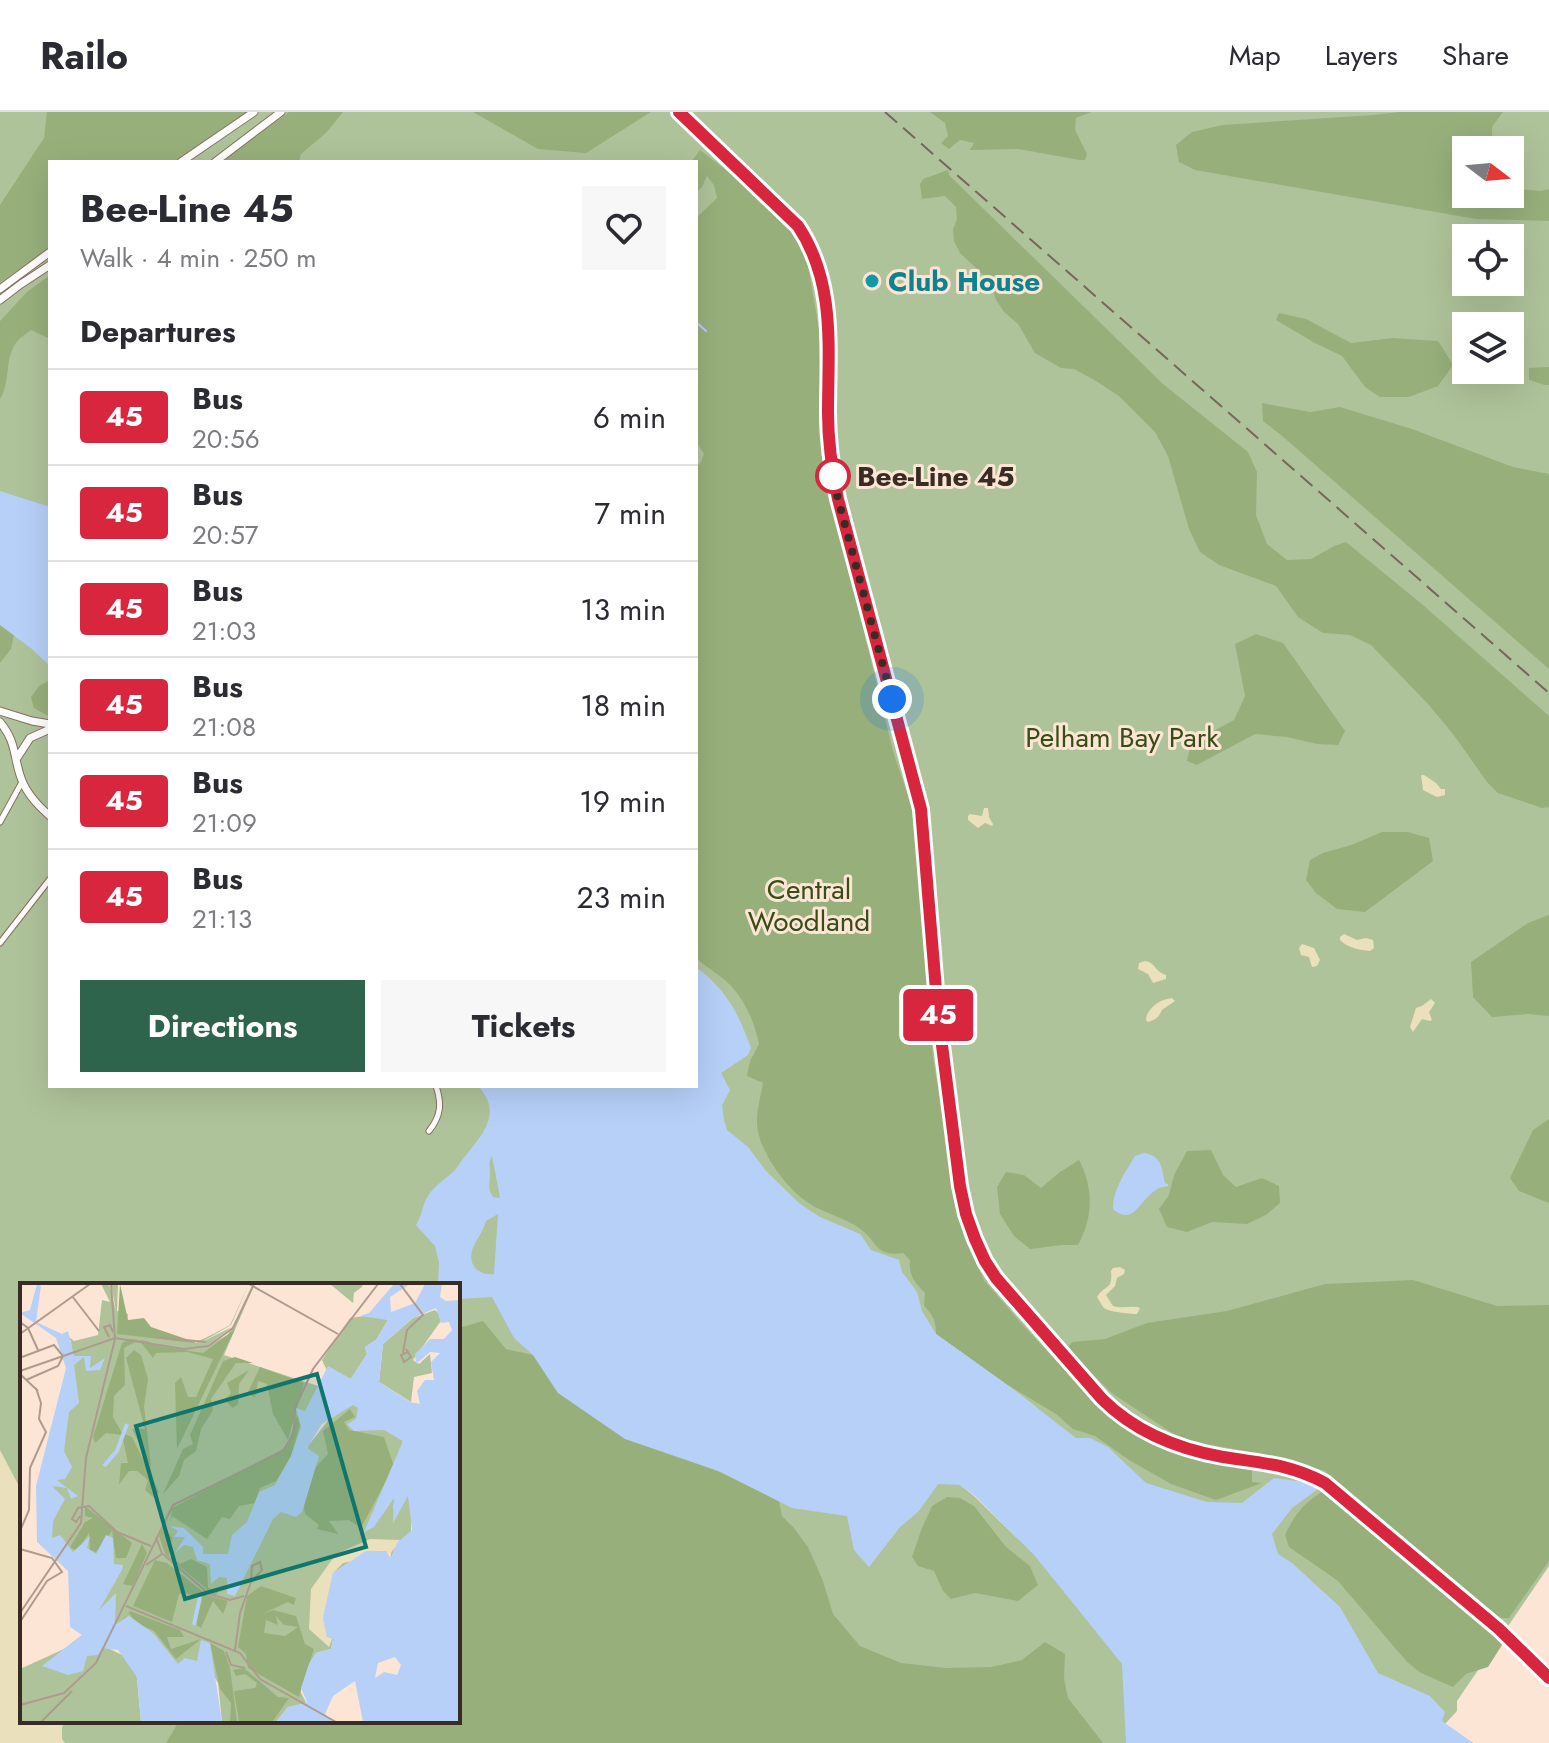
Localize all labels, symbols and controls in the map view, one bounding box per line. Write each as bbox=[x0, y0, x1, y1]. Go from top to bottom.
text: Railo bbox=[40, 28, 128, 83]
text: Map bbox=[1229, 35, 1281, 76]
text: Layers bbox=[1325, 35, 1398, 76]
text: Share bbox=[1442, 35, 1509, 76]
north arrow bbox=[1452, 136, 1524, 208]
map controls bbox=[1452, 136, 1524, 384]
text: Bee-Line 45 bbox=[80, 181, 294, 236]
button: heart bbox=[582, 186, 666, 270]
button: locate bbox=[1452, 224, 1524, 296]
text: Walk · 4 min · 250 m bbox=[80, 239, 317, 277]
place label: Club House bbox=[888, 261, 1040, 302]
marker: Club House bbox=[863, 272, 881, 290]
text: Departures bbox=[80, 310, 236, 353]
button: layers bbox=[1452, 312, 1524, 384]
text: Bus bbox=[192, 377, 243, 420]
text: 45 bbox=[105, 396, 143, 437]
text: 6 min bbox=[593, 396, 666, 439]
text: 20:56 bbox=[192, 420, 260, 458]
place label: Bee-Line 45 bbox=[857, 456, 1015, 497]
marker: Bee-Line 45 bbox=[816, 459, 850, 493]
text: Bus bbox=[192, 473, 243, 516]
text: 45 bbox=[105, 492, 143, 533]
text: 7 min bbox=[594, 492, 666, 535]
text: 20:57 bbox=[192, 516, 259, 554]
text: Bus bbox=[192, 569, 243, 612]
text: 45 bbox=[105, 588, 143, 629]
text: 13 min bbox=[580, 588, 666, 631]
text: 21:03 bbox=[192, 612, 256, 650]
text: Bus bbox=[192, 665, 243, 708]
your location bbox=[872, 679, 912, 719]
text: 45 bbox=[105, 684, 143, 725]
text: 18 min bbox=[580, 684, 666, 727]
text: 21:08 bbox=[192, 708, 256, 746]
park label: Pelham Bay Park bbox=[1025, 717, 1219, 758]
text: Bus bbox=[192, 761, 243, 804]
text: 45 bbox=[105, 780, 143, 821]
text: 19 min bbox=[579, 780, 666, 823]
text: 21:09 bbox=[192, 804, 257, 842]
text: Bus bbox=[192, 857, 243, 900]
park label: Central Woodland bbox=[748, 869, 870, 942]
text: 45 bbox=[105, 876, 143, 917]
text: 23 min bbox=[577, 876, 666, 919]
text: 21:13 bbox=[192, 900, 252, 938]
button: Directions bbox=[80, 980, 365, 1072]
button: Tickets bbox=[381, 980, 666, 1072]
line badge: 45 bbox=[902, 989, 974, 1041]
text: 45 bbox=[919, 994, 957, 1035]
inset map bbox=[20, 1283, 460, 1723]

